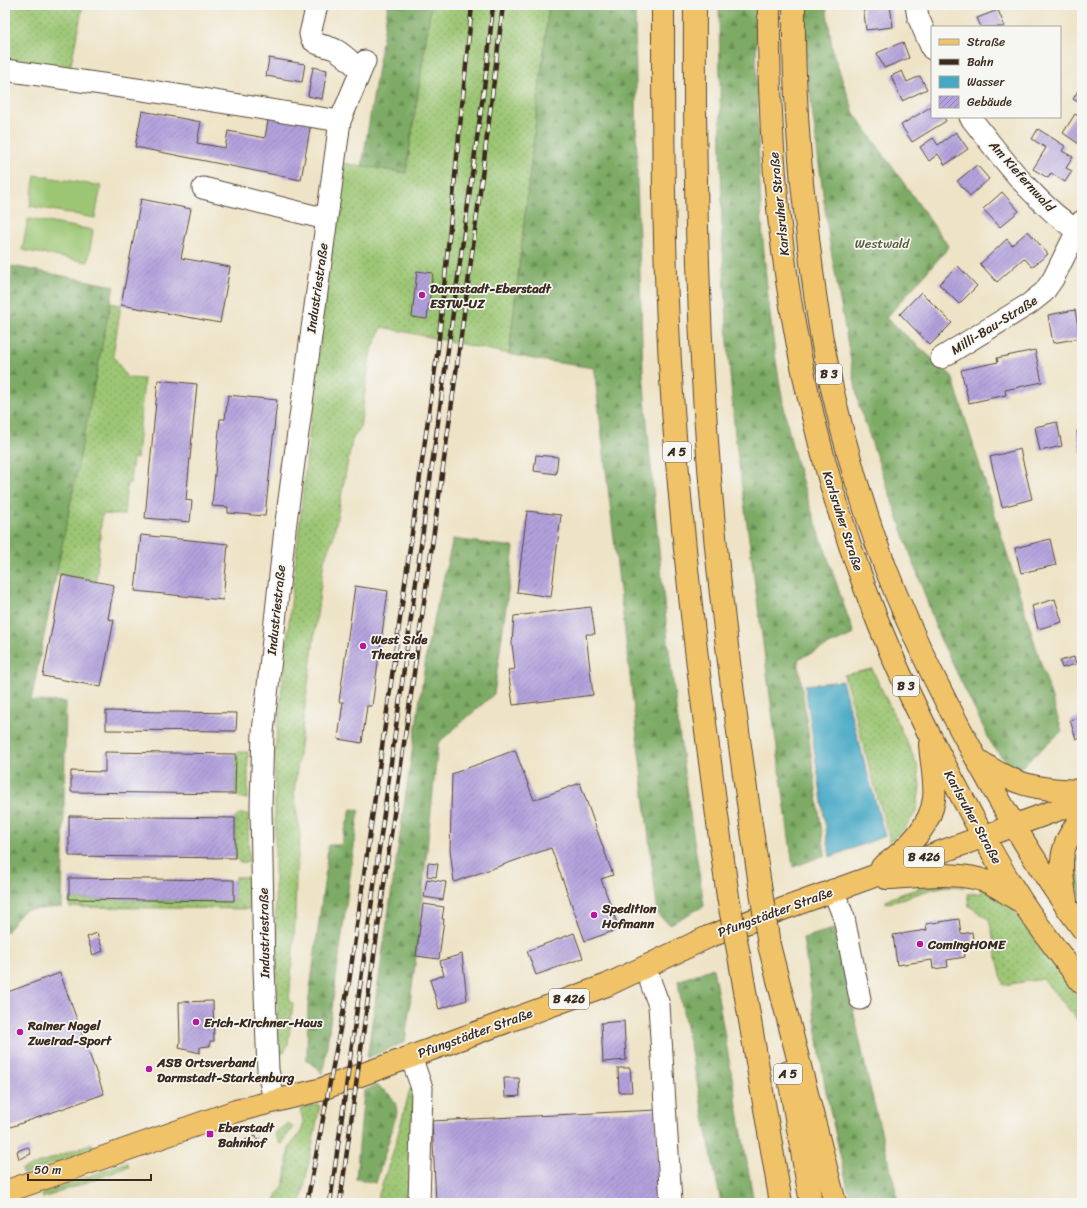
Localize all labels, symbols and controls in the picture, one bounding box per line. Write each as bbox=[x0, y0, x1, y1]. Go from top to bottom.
legend bbox=[931, 26, 1061, 118]
text: Straße bbox=[967, 31, 1005, 53]
text: Bahn bbox=[967, 51, 994, 73]
text: Wasser bbox=[967, 71, 1005, 93]
text: Gebäude bbox=[967, 91, 1012, 113]
street label: Am Kiefernwald bbox=[983, 134, 1062, 218]
street label: Karlsruher Straße bbox=[762, 151, 796, 257]
park label: Westwald bbox=[855, 232, 910, 255]
street label: Industriestraße bbox=[299, 241, 335, 336]
place label: Darmstadt-Eberstadt ESTW-UZ bbox=[430, 277, 552, 315]
street label: Milli-Bau-Straße bbox=[946, 289, 1042, 361]
marker: Darmstadt-Eberstadt ESTW-UZ bbox=[417, 290, 427, 300]
road number: B 3 bbox=[816, 364, 842, 384]
road number: A 5 bbox=[663, 442, 691, 462]
street label: Karlsruher Straße bbox=[816, 468, 870, 574]
street label: Industriestraße bbox=[260, 563, 292, 657]
place label: West Side Theatre bbox=[371, 628, 428, 666]
marker: West Side Theatre bbox=[358, 641, 368, 651]
road number: B 3 bbox=[893, 676, 919, 696]
street label: Karlsruher Straße bbox=[938, 766, 1008, 868]
road number: B 426 bbox=[904, 847, 944, 867]
street label: Pfungstädter Straße bbox=[714, 881, 836, 943]
street label: Industriestraße bbox=[252, 887, 276, 980]
place label: Spedition Hofmann bbox=[601, 897, 658, 935]
marker: Spedition Hofmann bbox=[589, 910, 599, 920]
place label: ComingHOME bbox=[927, 933, 1007, 956]
marker: ComingHOME bbox=[915, 939, 925, 949]
road number: B 426 bbox=[549, 989, 589, 1009]
street label: Pfungstädter Straße bbox=[414, 1002, 536, 1064]
place label: Erich-Kirchner-Haus bbox=[204, 1011, 323, 1034]
place label: Rainer Nagel Zweirad-Sport bbox=[27, 1014, 112, 1052]
marker: Erich-Kirchner-Haus bbox=[191, 1017, 201, 1027]
marker: Rainer Nagel Zweirad-Sport bbox=[15, 1027, 25, 1037]
place label: ASB Ortsverband Darmstadt-Starkenburg bbox=[156, 1051, 295, 1089]
marker: ASB Ortsverband Darmstadt-Starkenburg bbox=[144, 1064, 154, 1074]
road number: A 5 bbox=[774, 1064, 802, 1084]
place label: Eberstadt Bahnhof bbox=[218, 1116, 275, 1154]
marker: Eberstadt Bahnhof bbox=[205, 1129, 215, 1139]
scale bar bbox=[28, 1156, 151, 1182]
text: 50 m bbox=[34, 1159, 61, 1181]

